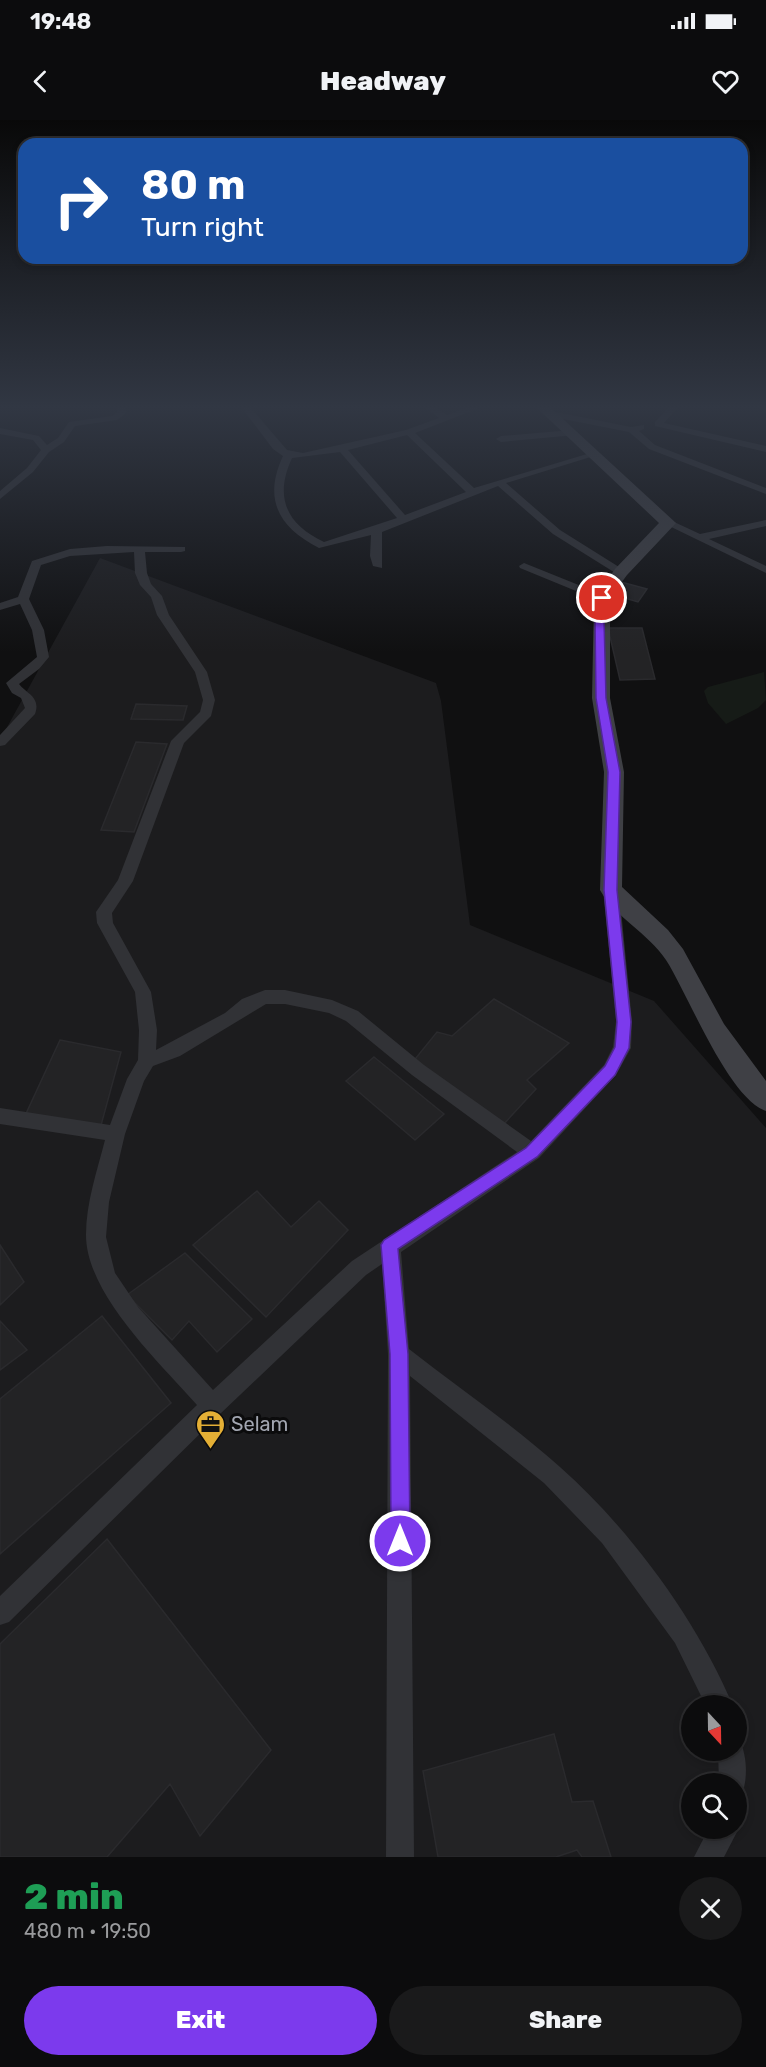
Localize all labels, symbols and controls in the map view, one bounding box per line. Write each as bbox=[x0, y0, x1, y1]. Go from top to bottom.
text: 19:48 bbox=[30, 8, 91, 35]
icon: back bbox=[24, 65, 57, 98]
text: Headway bbox=[320, 65, 446, 97]
icon: heart bbox=[709, 65, 742, 98]
text: 80 m bbox=[141, 160, 245, 210]
icon: right bbox=[42, 162, 120, 240]
text: Turn right bbox=[141, 211, 264, 243]
pin bbox=[576, 572, 627, 623]
icon: arrive bbox=[585, 581, 618, 614]
office icon: Selam bbox=[194, 1408, 226, 1450]
place label: Selam bbox=[231, 1412, 288, 1436]
position arrow bbox=[368, 1509, 432, 1573]
north arrow bbox=[681, 1695, 747, 1761]
map controls bbox=[681, 1695, 747, 1839]
button: search bbox=[681, 1773, 747, 1839]
text: 2 min bbox=[24, 1875, 124, 1918]
button: close bbox=[679, 1877, 742, 1940]
text: 480 m · 19:50 bbox=[24, 1919, 151, 1943]
button: Exit bbox=[24, 1986, 377, 2055]
button: Share bbox=[389, 1986, 742, 2055]

